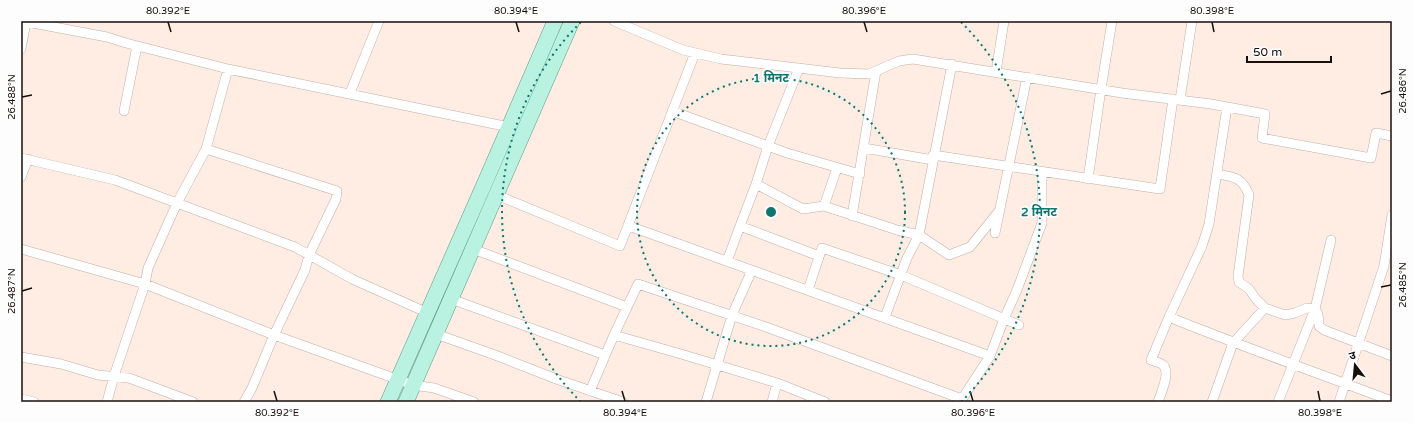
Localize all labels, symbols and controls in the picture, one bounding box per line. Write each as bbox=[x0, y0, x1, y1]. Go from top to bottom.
text: 80.392°E bbox=[146, 5, 190, 17]
text: 80.394°E bbox=[494, 5, 538, 17]
text: 80.396°E bbox=[842, 5, 886, 17]
text: 80.398°E bbox=[1190, 5, 1234, 17]
scale bar bbox=[1247, 38, 1331, 64]
text: 50 m bbox=[1253, 45, 1282, 59]
text: 26.486°N bbox=[1397, 68, 1409, 114]
text: 1 मिनट bbox=[753, 70, 789, 85]
text: 26.488°N bbox=[6, 74, 18, 120]
text: 2 मिनट bbox=[1021, 204, 1057, 219]
centre of rings bbox=[764, 205, 778, 219]
text: 26.485°N bbox=[1397, 262, 1409, 308]
text: 26.487°N bbox=[6, 268, 18, 314]
north arrow bbox=[1335, 345, 1375, 385]
text: उ bbox=[1347, 349, 1358, 363]
text: 80.392°E bbox=[255, 407, 299, 419]
text: 80.394°E bbox=[603, 407, 647, 419]
text: 80.396°E bbox=[951, 407, 995, 419]
text: 80.398°E bbox=[1298, 407, 1342, 419]

